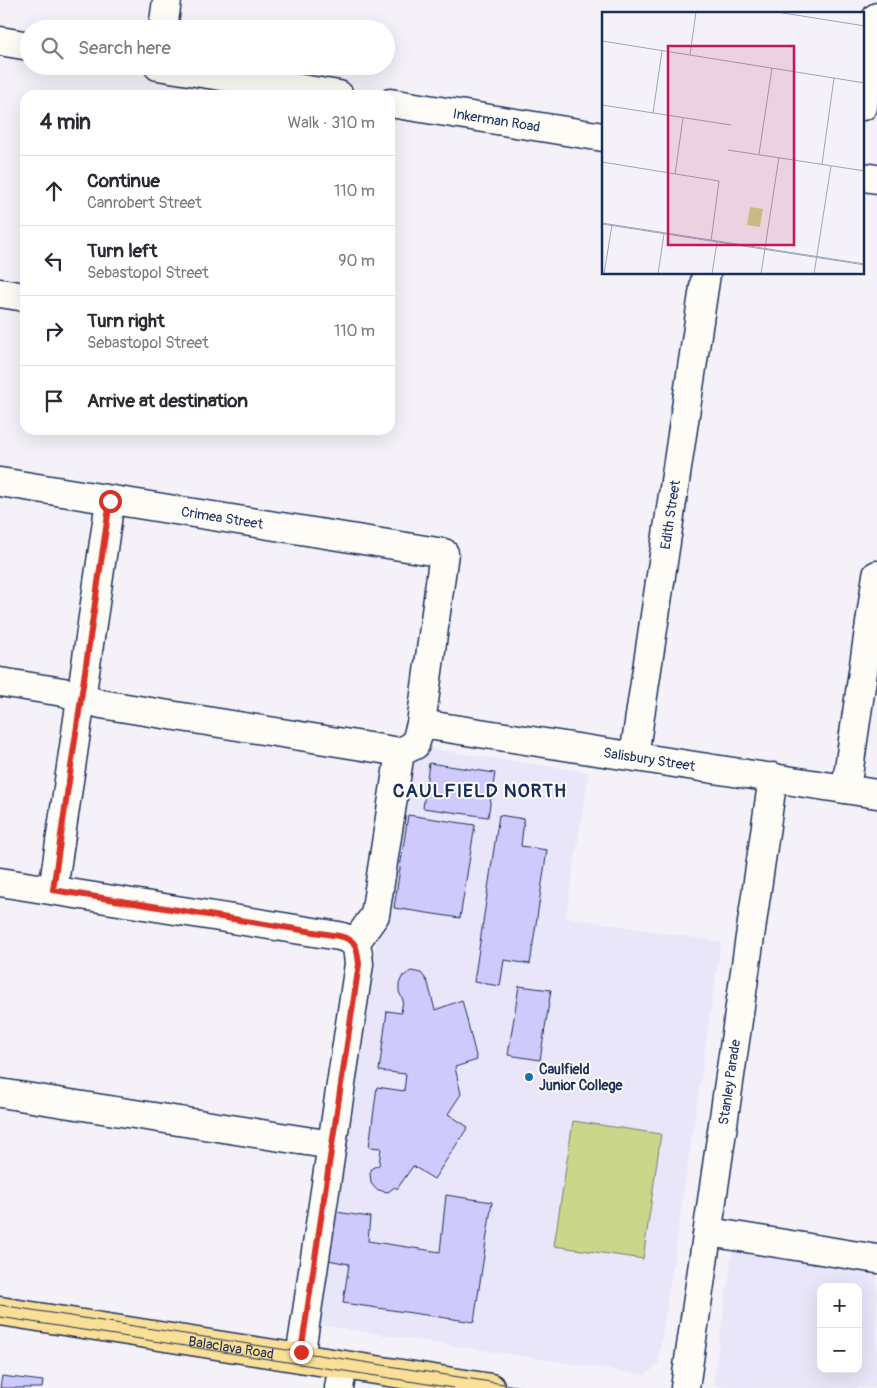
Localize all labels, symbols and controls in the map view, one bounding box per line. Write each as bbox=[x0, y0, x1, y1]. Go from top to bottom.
inset map bbox=[602, 12, 864, 275]
search box bbox=[20, 20, 395, 75]
icon: search bbox=[38, 34, 66, 62]
text: Search here bbox=[78, 36, 171, 60]
street label: Inkerman Road bbox=[452, 105, 542, 136]
text: 4 min bbox=[40, 109, 91, 136]
text: Walk · 310 m bbox=[288, 113, 375, 133]
text: Continue bbox=[87, 169, 160, 193]
icon: ahead bbox=[40, 177, 68, 205]
text: 110 m bbox=[334, 181, 375, 201]
text: Canrobert Street bbox=[87, 193, 202, 213]
text: Turn left bbox=[87, 239, 157, 263]
icon: left bbox=[40, 247, 68, 275]
text: 90 m bbox=[338, 251, 375, 271]
text: Sebastopol Street bbox=[87, 263, 209, 283]
text: Turn right bbox=[87, 309, 165, 333]
icon: right bbox=[40, 317, 68, 345]
text: 110 m bbox=[334, 321, 375, 341]
text: Sebastopol Street bbox=[87, 333, 209, 353]
icon: arrive bbox=[40, 387, 68, 415]
text: Arrive at destination bbox=[87, 389, 248, 413]
street label: Edith Street bbox=[657, 479, 684, 551]
route start bbox=[99, 490, 122, 513]
street label: Crimea Street bbox=[180, 503, 265, 533]
street label: Salisbury Street bbox=[602, 744, 697, 775]
district label: CAULFIELD NORTH bbox=[393, 779, 567, 803]
street label: Stanley Parade bbox=[715, 1038, 744, 1126]
place label: Caulfield Junior College bbox=[539, 1061, 623, 1094]
marker: Caulfield Junior College bbox=[523, 1071, 535, 1083]
map controls bbox=[817, 1283, 862, 1373]
button: + bbox=[817, 1283, 862, 1328]
button: − bbox=[817, 1328, 862, 1373]
street label: Balaclava Road bbox=[187, 1333, 275, 1363]
route end bbox=[290, 1341, 313, 1364]

